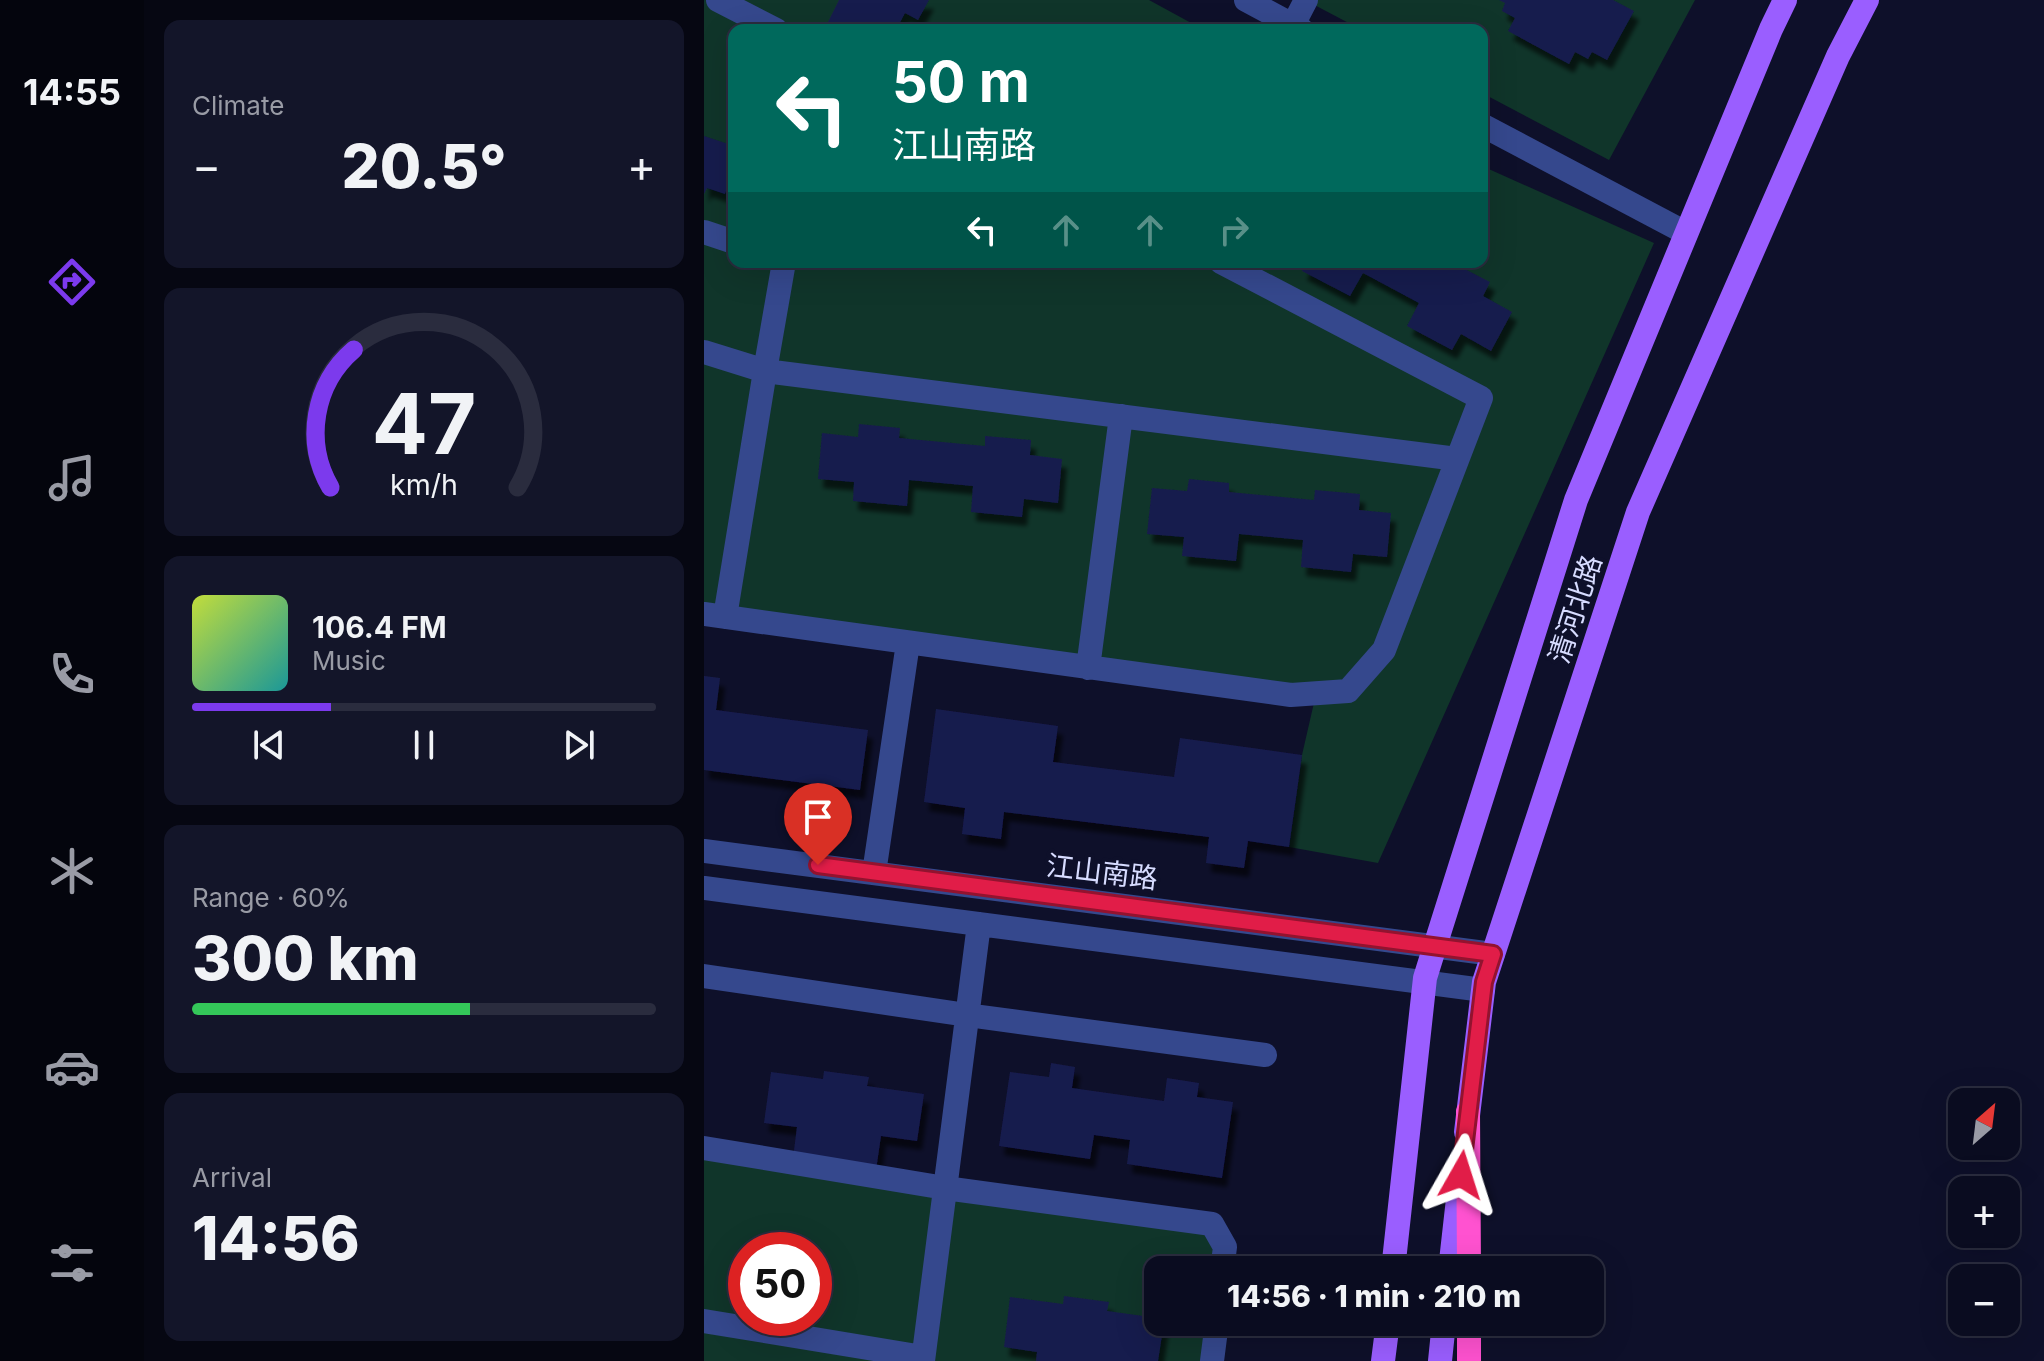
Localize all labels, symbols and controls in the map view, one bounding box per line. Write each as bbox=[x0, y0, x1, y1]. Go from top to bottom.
text: 50 m bbox=[892, 48, 1030, 116]
icon: left bbox=[760, 56, 864, 160]
text: 14:55 bbox=[23, 70, 121, 114]
text: Climate bbox=[192, 90, 284, 121]
text: 江山南路 bbox=[892, 123, 1036, 167]
text: 20.5° bbox=[341, 130, 507, 202]
text: − bbox=[192, 139, 221, 193]
text: + bbox=[627, 139, 656, 193]
icon: left bbox=[960, 208, 1004, 252]
icon: ahead bbox=[1044, 208, 1088, 252]
icon: ahead bbox=[1128, 208, 1172, 252]
icon: right bbox=[1212, 208, 1256, 252]
icon: directions bbox=[44, 254, 100, 310]
text: 47 bbox=[372, 373, 476, 474]
icon: music bbox=[44, 450, 100, 506]
text: km/h bbox=[390, 467, 458, 502]
street label: 清河北路 bbox=[1542, 550, 1608, 668]
text: 106.4 FM bbox=[312, 609, 447, 645]
text: Music bbox=[312, 645, 386, 676]
icon: phone bbox=[44, 646, 100, 702]
icon: previous bbox=[247, 723, 291, 767]
icon: pause bbox=[402, 723, 446, 767]
icon: next bbox=[557, 723, 601, 767]
pin bbox=[784, 783, 852, 865]
icon: arrive bbox=[796, 795, 840, 839]
icon: climate bbox=[44, 843, 100, 899]
street label: 江山南路 bbox=[1044, 848, 1160, 896]
text: Range · 60% bbox=[192, 882, 350, 913]
text: 300 km bbox=[192, 922, 419, 994]
icon: car bbox=[44, 1039, 100, 1095]
north arrow bbox=[1948, 1088, 2020, 1160]
map controls bbox=[1948, 1088, 2020, 1336]
position arrow bbox=[1419, 1133, 1503, 1217]
text: Arrival bbox=[192, 1162, 272, 1193]
button: + bbox=[1948, 1176, 2020, 1248]
text: 14:56 bbox=[192, 1202, 360, 1274]
speed limit sign: 50 bbox=[728, 1232, 832, 1336]
icon: filters bbox=[44, 1235, 100, 1291]
button: − bbox=[1948, 1264, 2020, 1336]
text: 14:56 · 1 min · 210 m bbox=[1227, 1278, 1521, 1314]

